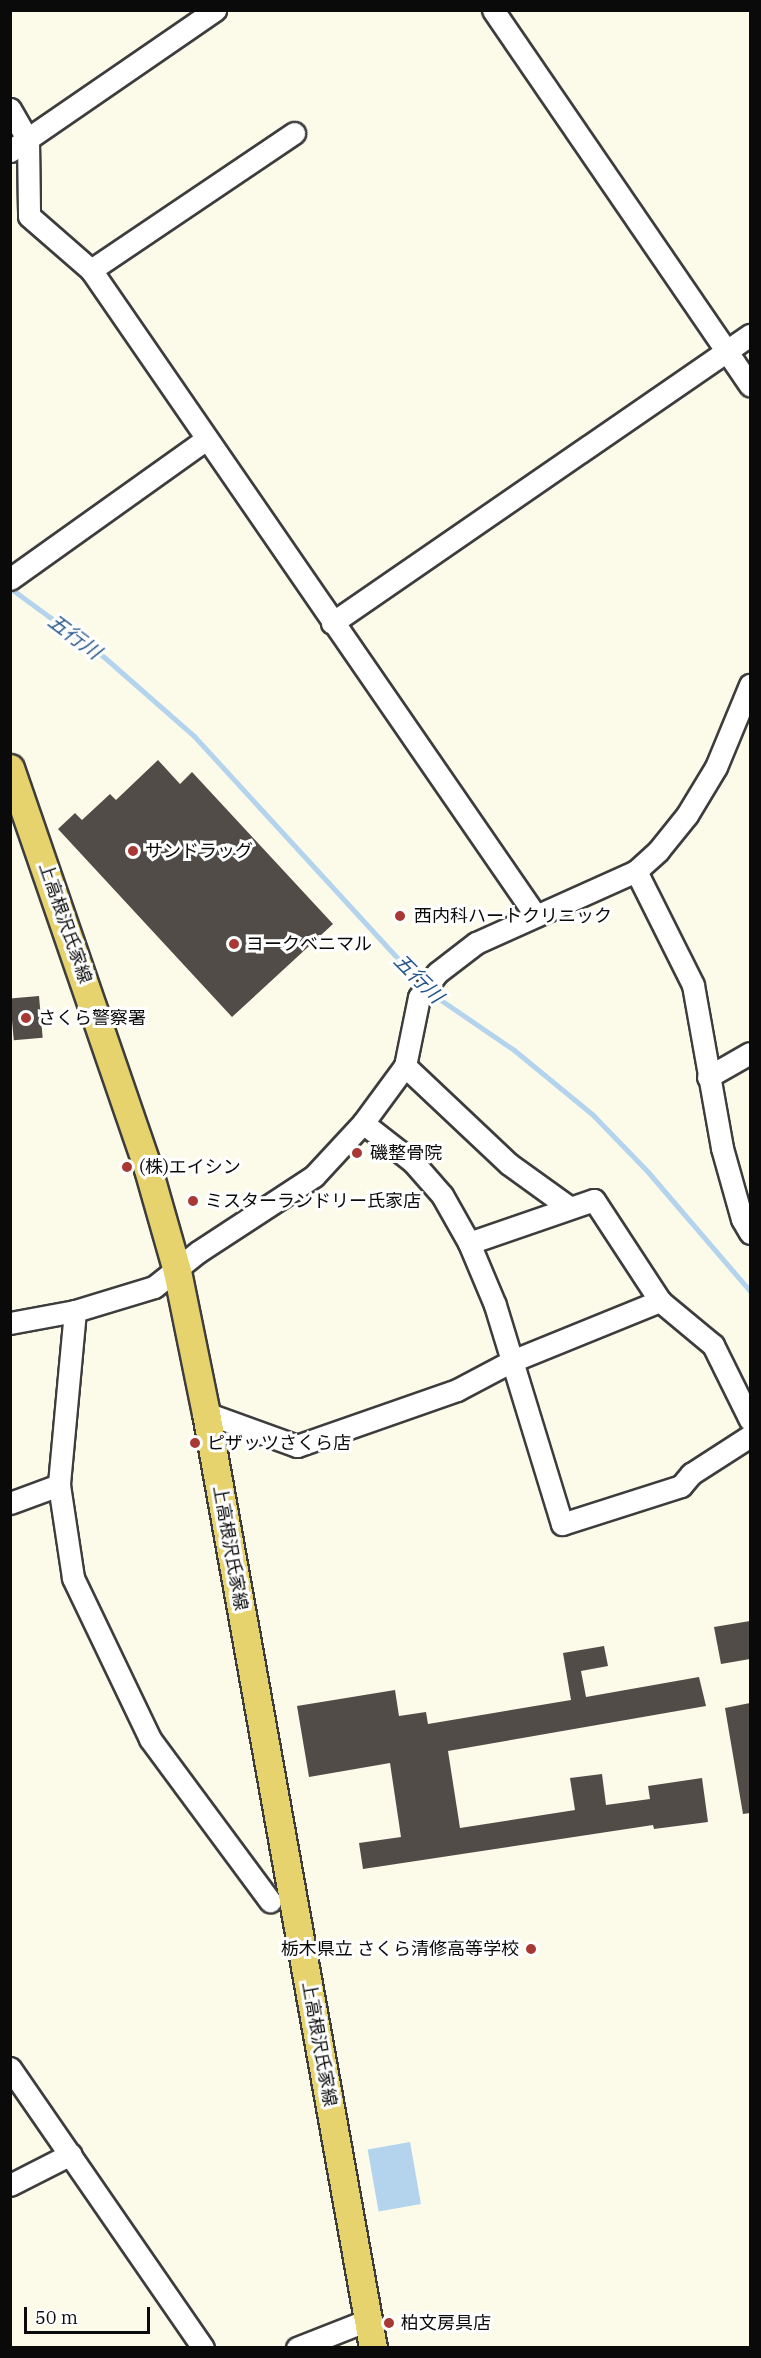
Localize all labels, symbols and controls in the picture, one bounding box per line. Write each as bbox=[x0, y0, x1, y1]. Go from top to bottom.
water label: 五行川 bbox=[44, 608, 106, 664]
place label: サンドラッグ bbox=[145, 840, 253, 862]
marker: サンドラッグ bbox=[126, 844, 140, 858]
street label: 上高根沢氏家線 bbox=[34, 860, 96, 986]
place label: 西内科ハートクリニック bbox=[414, 905, 612, 927]
marker: 西内科ハートクリニック bbox=[391, 907, 409, 925]
place label: ヨークベニマル bbox=[246, 933, 372, 955]
marker: ヨークベニマル bbox=[227, 937, 241, 951]
water label: 五行川 bbox=[389, 948, 449, 1008]
place label: さくら警察署 bbox=[38, 1007, 146, 1029]
marker: さくら警察署 bbox=[19, 1011, 33, 1025]
place label: 磯整骨院 bbox=[370, 1142, 442, 1164]
marker: 磯整骨院 bbox=[348, 1144, 366, 1162]
place label: (株)エイシン bbox=[139, 1156, 241, 1178]
marker: (株)エイシン bbox=[120, 1160, 134, 1174]
place label: ミスターランドリー氏家店 bbox=[205, 1190, 421, 1212]
marker: ミスターランドリー氏家店 bbox=[186, 1194, 200, 1208]
place label: ピザッツさくら店 bbox=[207, 1432, 351, 1454]
marker: ピザッツさくら店 bbox=[188, 1436, 202, 1450]
street label: 上高根沢氏家線 bbox=[208, 1484, 252, 1612]
place label: 栃木県立 さくら清修高等学校 bbox=[281, 1938, 519, 1960]
marker: 栃木県立 さくら清修高等学校 bbox=[524, 1942, 538, 1956]
street label: 上高根沢氏家線 bbox=[297, 1980, 341, 2108]
scale bar bbox=[27, 2295, 153, 2333]
text: 50 m bbox=[35, 2306, 78, 2329]
place label: 柏文房具店 bbox=[401, 2312, 491, 2334]
marker: 柏文房具店 bbox=[382, 2316, 396, 2330]

